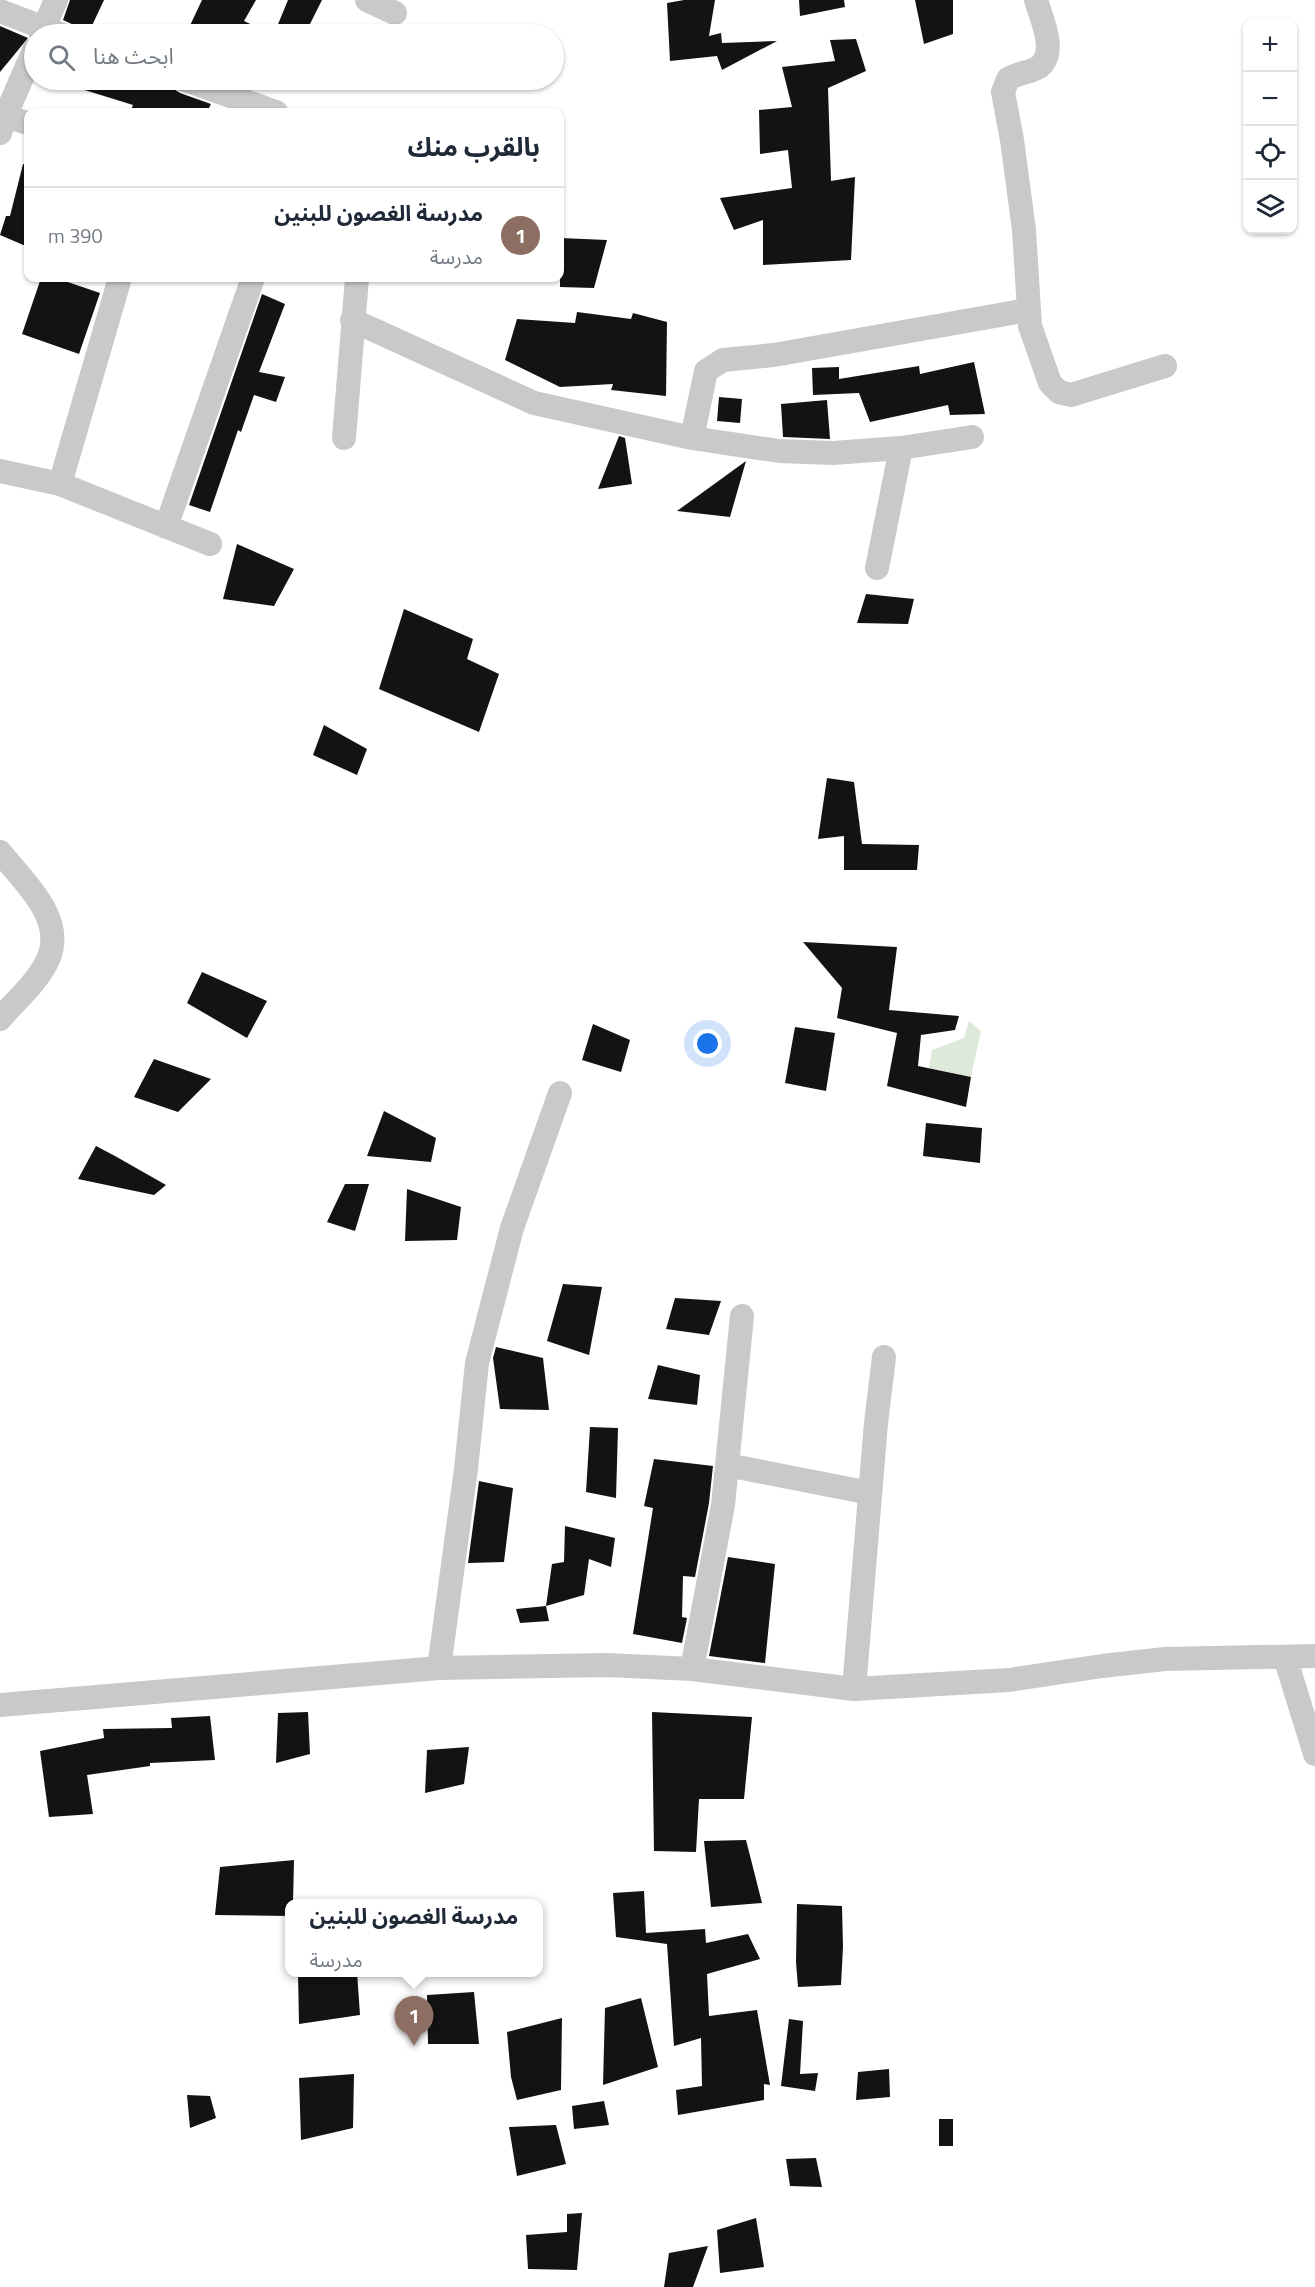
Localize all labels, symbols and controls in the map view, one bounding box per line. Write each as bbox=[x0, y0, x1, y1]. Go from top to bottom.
map controls bbox=[1243, 18, 1297, 234]
button: + bbox=[1243, 18, 1297, 72]
search box bbox=[24, 24, 564, 90]
text: ابحث هنا bbox=[93, 39, 174, 73]
icon: search bbox=[45, 41, 78, 74]
button: − bbox=[1243, 72, 1297, 126]
button: locate bbox=[1243, 126, 1297, 180]
text: بالقرب منك bbox=[408, 127, 540, 166]
button: layers bbox=[1243, 180, 1297, 234]
text: مدرسة الغصون للبنين bbox=[274, 196, 483, 230]
text: 390 m bbox=[48, 220, 103, 251]
text: 1 bbox=[515, 220, 526, 251]
text: مدرسة bbox=[430, 241, 483, 272]
your location bbox=[693, 1029, 722, 1058]
popup bbox=[285, 1899, 543, 1977]
text: مدرسة الغصون للبنين bbox=[310, 1899, 518, 1933]
text: مدرسة bbox=[310, 1944, 363, 1975]
pin: 1 bbox=[394, 1996, 434, 2046]

